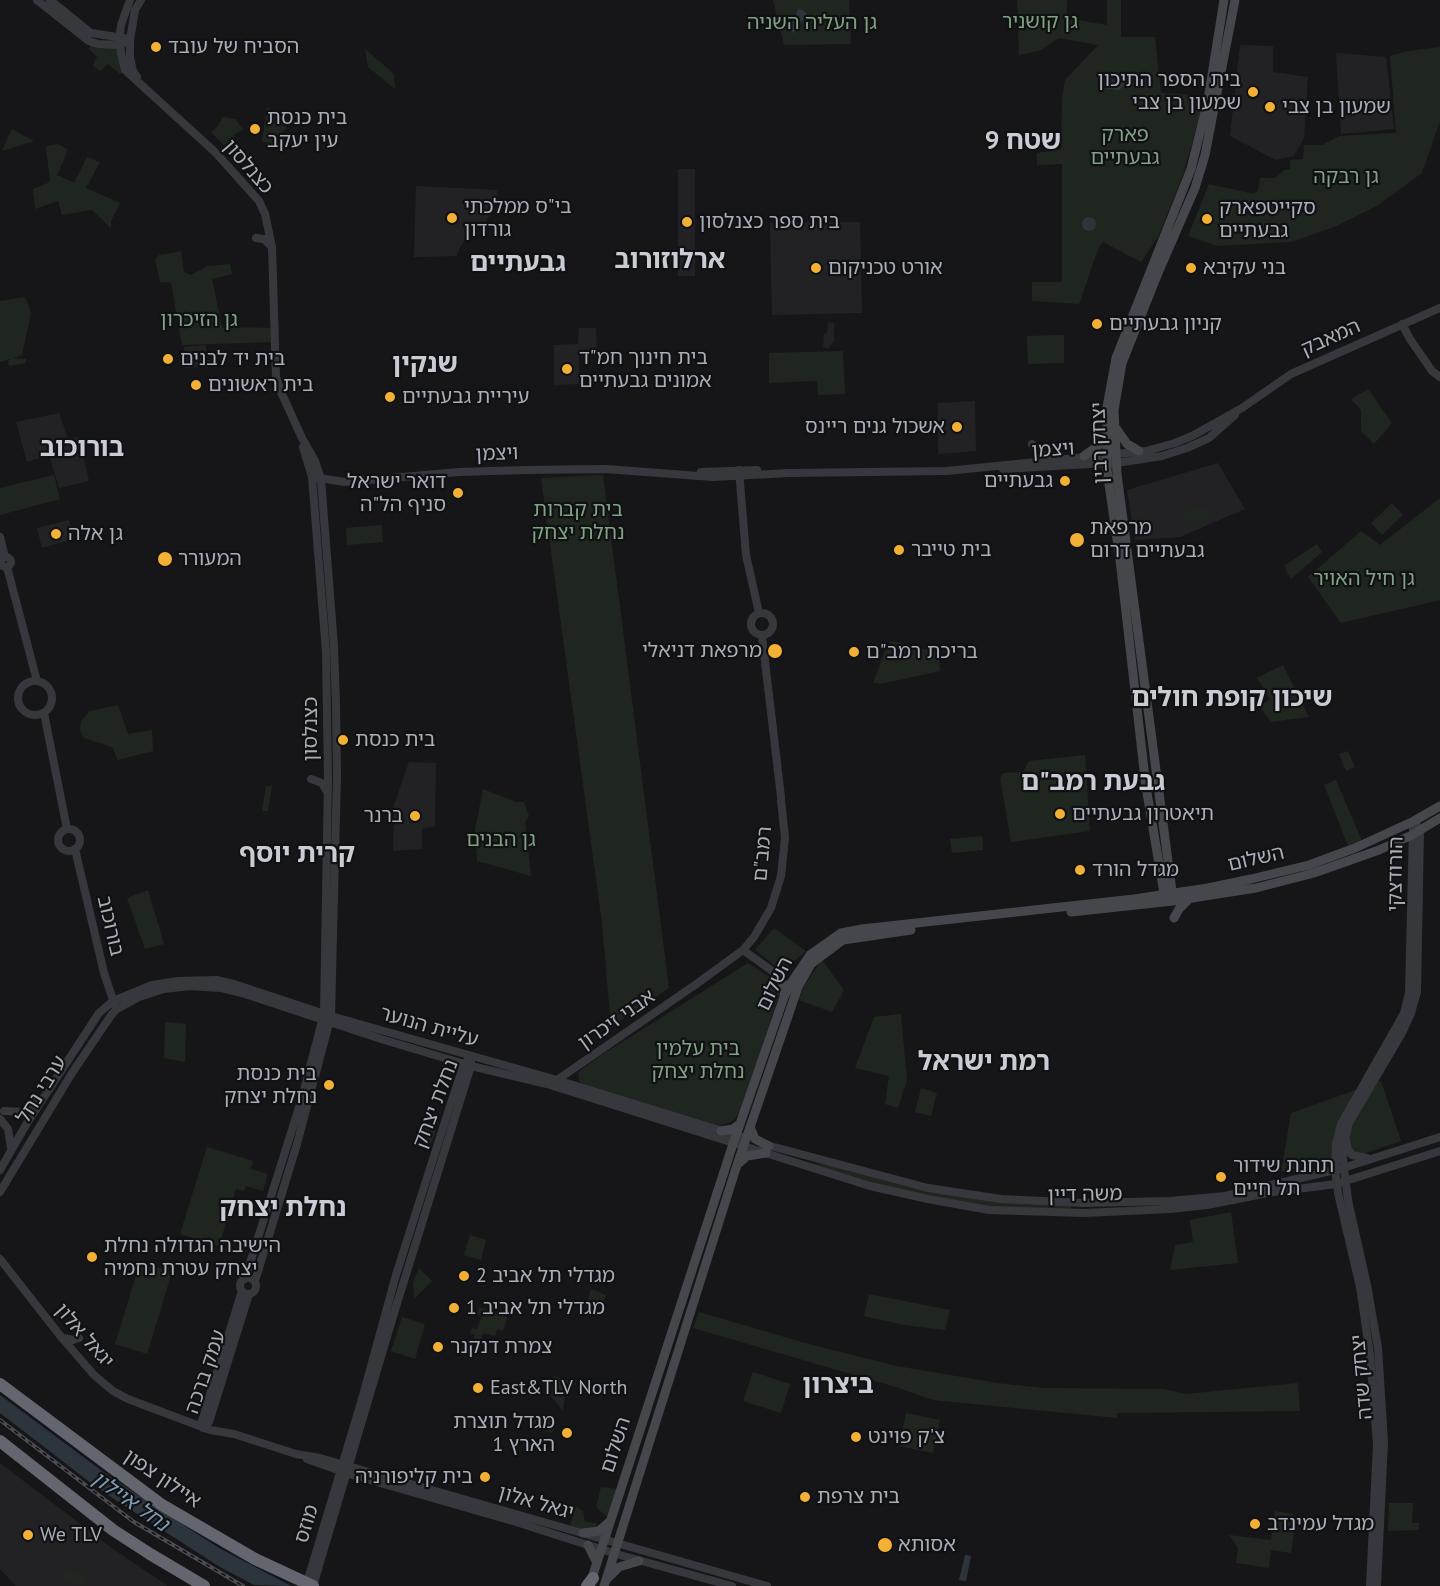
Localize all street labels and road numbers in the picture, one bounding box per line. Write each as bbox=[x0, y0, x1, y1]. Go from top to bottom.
street label: כצנלסון bbox=[218, 135, 278, 199]
street label: המאבק bbox=[1298, 314, 1364, 362]
street label: יצחק רבין bbox=[1087, 402, 1113, 484]
street label: ויצמן bbox=[1031, 437, 1075, 463]
street label: ויצמן bbox=[475, 441, 519, 467]
street label: כצנלסון bbox=[299, 697, 323, 761]
street label: רמב"ם bbox=[749, 825, 777, 883]
street label: הורודצקי bbox=[1383, 836, 1409, 912]
street label: השלום bbox=[1225, 841, 1287, 877]
street label: בורוכוב bbox=[91, 893, 129, 959]
street label: השלום bbox=[752, 953, 798, 1015]
street label: אבני זיכרון bbox=[574, 985, 660, 1055]
street label: עליית הנוער bbox=[377, 1002, 481, 1052]
street label: ערבי נחל bbox=[12, 1052, 72, 1128]
street label: נחלת יצחק bbox=[408, 1056, 464, 1152]
street label: משה דיין bbox=[1047, 1182, 1123, 1208]
street label: יגאל אלון bbox=[50, 1299, 118, 1373]
street label: עמק ברכה bbox=[181, 1327, 231, 1417]
street label: יצחק שדה bbox=[1346, 1333, 1378, 1421]
street label: השלום bbox=[596, 1414, 636, 1476]
street label: איילון צפון bbox=[119, 1445, 205, 1513]
street label: יגאל אלון bbox=[496, 1481, 576, 1525]
street label: מוזס bbox=[290, 1502, 324, 1546]

